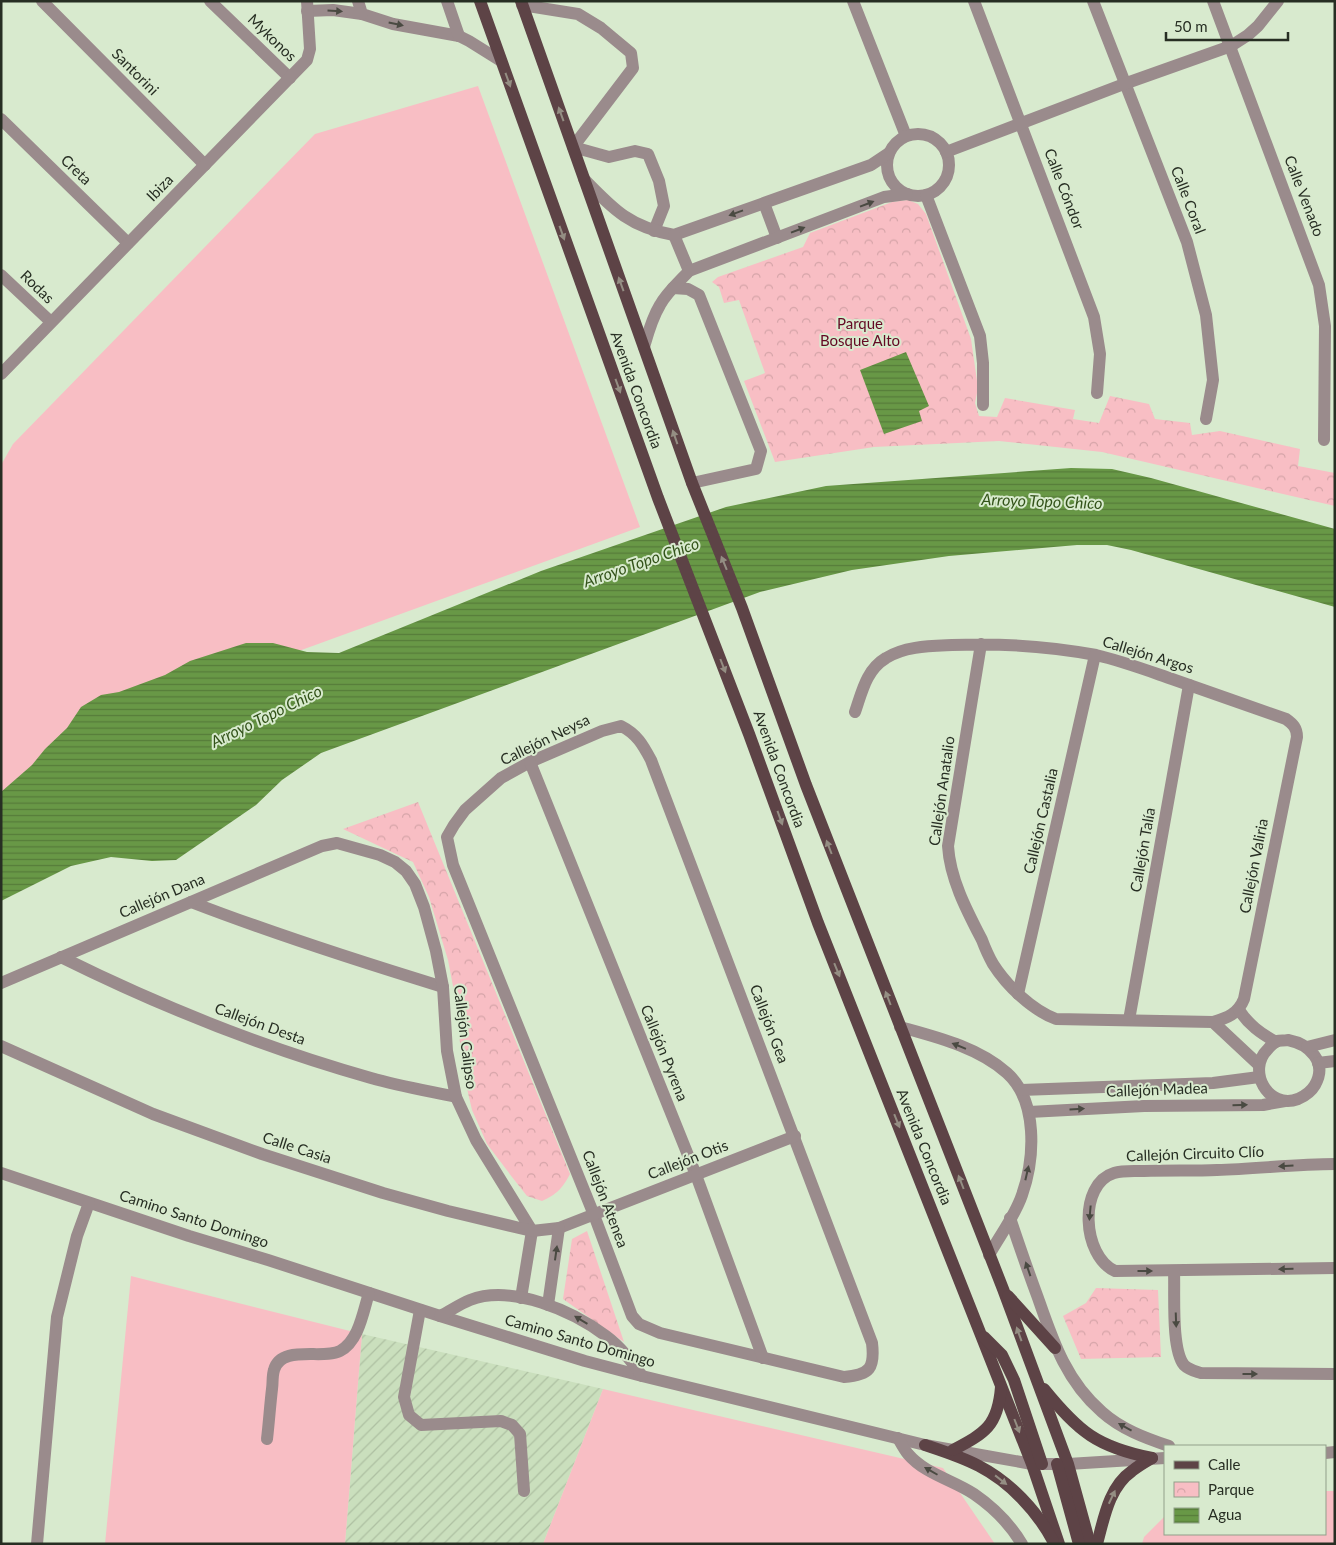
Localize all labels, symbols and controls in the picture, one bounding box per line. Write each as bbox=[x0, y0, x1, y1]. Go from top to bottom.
one-way arrow bbox=[327, 7, 343, 15]
street label: Mykonos bbox=[245, 10, 301, 65]
scale bar bbox=[1166, 10, 1288, 42]
text: 50 m bbox=[1174, 17, 1208, 35]
one-way arrow bbox=[389, 20, 404, 28]
street label: Santorini bbox=[109, 44, 163, 98]
one-way arrow bbox=[504, 73, 512, 88]
one-way arrow bbox=[557, 107, 564, 122]
street label: Calle Cóndor bbox=[1041, 146, 1089, 232]
street label: Creta bbox=[58, 150, 96, 188]
street label: Calle Venado bbox=[1281, 153, 1329, 239]
street label: Calle Coral bbox=[1168, 163, 1210, 236]
street label: Ibiza bbox=[142, 170, 176, 204]
one-way arrow bbox=[859, 200, 874, 207]
one-way arrow bbox=[728, 210, 743, 217]
one-way arrow bbox=[558, 226, 566, 241]
one-way arrow bbox=[791, 226, 806, 234]
street label: Rodas bbox=[17, 266, 58, 307]
one-way arrow bbox=[617, 276, 625, 291]
park label: Parque Bosque Alto bbox=[820, 314, 900, 349]
street label: Avenida Concordia bbox=[607, 329, 667, 451]
one-way arrow bbox=[614, 379, 622, 394]
one-way arrow bbox=[671, 430, 679, 445]
water label: Arroyo Topo Chico bbox=[980, 489, 1103, 512]
water label: Arroyo Topo Chico bbox=[579, 533, 701, 591]
one-way arrow bbox=[720, 555, 727, 570]
street label: Callejón Argos bbox=[1101, 632, 1196, 676]
one-way arrow bbox=[720, 658, 727, 673]
water label: Arroyo Topo Chico bbox=[206, 680, 324, 751]
street label: Avenida Concordia bbox=[750, 708, 810, 830]
street label: Callejón Neysa bbox=[497, 710, 592, 769]
street label: Callejón Anatalio bbox=[924, 735, 958, 847]
street label: Callejón Castalia bbox=[1019, 766, 1061, 876]
street label: Callejón Talía bbox=[1126, 806, 1158, 894]
one-way arrow bbox=[776, 811, 784, 826]
street label: Callejón Valiria bbox=[1235, 817, 1271, 915]
one-way arrow bbox=[825, 840, 833, 854]
street label: Callejón Dana bbox=[116, 869, 207, 921]
one-way arrow bbox=[833, 963, 841, 978]
street label: Callejón Gea bbox=[747, 982, 793, 1066]
street label: Callejón Calipso bbox=[451, 984, 481, 1090]
one-way arrow bbox=[884, 991, 892, 1005]
street label: Callejón Desta bbox=[212, 998, 308, 1048]
street label: Callejón Pyrena bbox=[637, 1002, 692, 1103]
one-way arrow bbox=[952, 1041, 966, 1049]
street label: Callejón Madea bbox=[1106, 1078, 1208, 1100]
street label: Avenida Concordia bbox=[893, 1086, 956, 1207]
one-way arrow bbox=[1232, 1101, 1248, 1109]
one-way arrow bbox=[1070, 1105, 1086, 1113]
one-way arrow bbox=[893, 1114, 901, 1128]
street label: Calle Casia bbox=[261, 1127, 334, 1167]
street label: Callejón Otis bbox=[645, 1136, 730, 1183]
street label: Callejón Circuito Clío bbox=[1126, 1142, 1264, 1164]
street label: Callejón Atenea bbox=[579, 1147, 633, 1250]
one-way arrow bbox=[1278, 1163, 1294, 1171]
one-way arrow bbox=[1023, 1166, 1031, 1181]
one-way arrow bbox=[956, 1175, 964, 1189]
street label: Camino Santo Domingo bbox=[117, 1185, 271, 1251]
one-way arrow bbox=[1086, 1206, 1094, 1222]
one-way arrow bbox=[552, 1244, 560, 1260]
one-way arrow bbox=[1023, 1261, 1031, 1276]
one-way arrow bbox=[1278, 1265, 1294, 1273]
one-way arrow bbox=[1137, 1267, 1153, 1275]
street label: Camino Santo Domingo bbox=[503, 1310, 658, 1370]
one-way arrow bbox=[1172, 1312, 1180, 1328]
one-way arrow bbox=[575, 1315, 588, 1324]
one-way arrow bbox=[1015, 1326, 1023, 1341]
one-way arrow bbox=[1242, 1370, 1258, 1378]
one-way arrow bbox=[1013, 1419, 1021, 1434]
one-way arrow bbox=[1118, 1423, 1131, 1432]
legend bbox=[1164, 1445, 1326, 1535]
text: Calle bbox=[1208, 1455, 1241, 1473]
one-way arrow bbox=[924, 1466, 937, 1475]
one-way arrow bbox=[994, 1475, 1007, 1486]
text: Parque bbox=[1208, 1480, 1254, 1498]
one-way arrow bbox=[1108, 1490, 1116, 1504]
text: Agua bbox=[1208, 1505, 1242, 1523]

